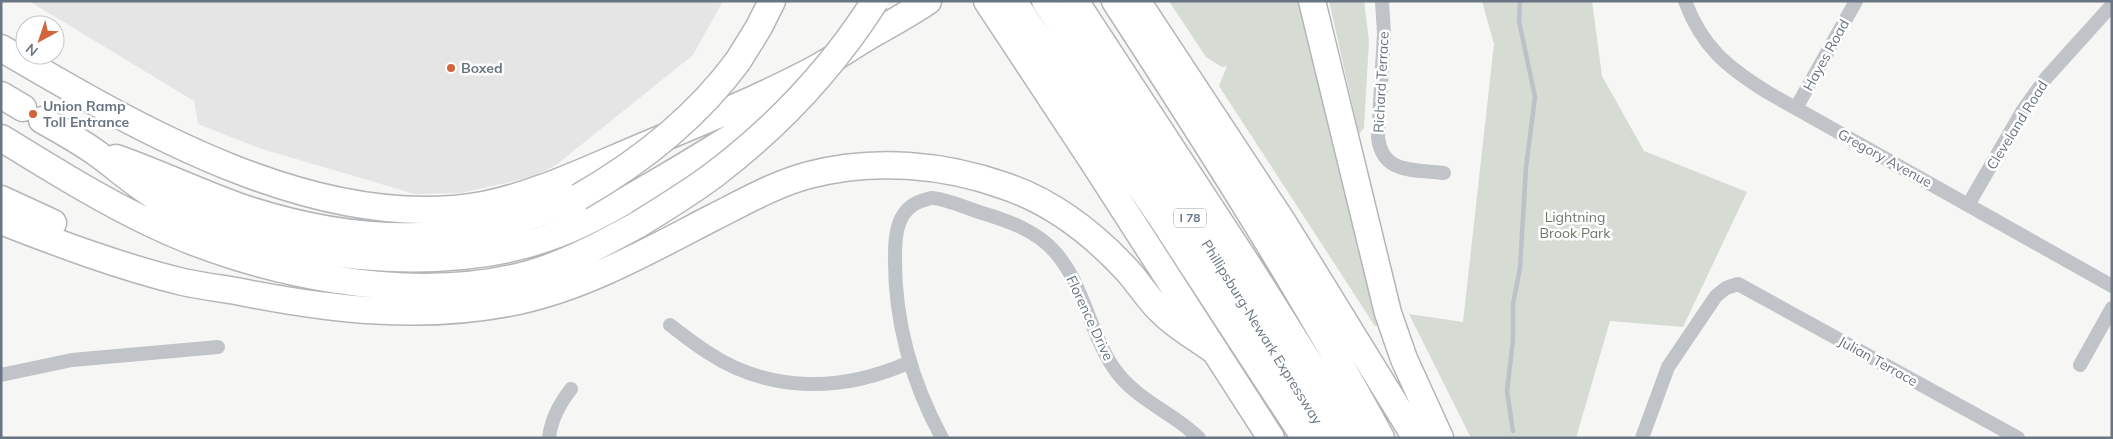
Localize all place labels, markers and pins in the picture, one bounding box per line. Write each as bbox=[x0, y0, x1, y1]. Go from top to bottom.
place label: Boxed bbox=[461, 59, 503, 77]
marker: Boxed bbox=[445, 62, 457, 74]
place label: Union Ramp Toll Entrance bbox=[43, 97, 130, 131]
marker: Union Ramp Toll Entrance bbox=[27, 108, 39, 120]

